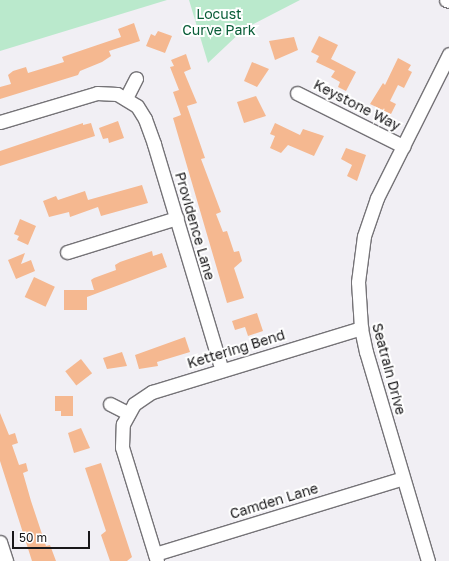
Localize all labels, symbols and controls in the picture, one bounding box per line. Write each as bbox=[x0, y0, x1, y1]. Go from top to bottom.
park label: Locust Curve Park bbox=[182, 6, 256, 38]
street label: Keystone Way bbox=[311, 76, 403, 134]
street label: Providence Lane bbox=[172, 170, 218, 282]
street label: Seatrain Drive bbox=[369, 321, 409, 417]
street label: Kettering Bend bbox=[185, 326, 287, 372]
street label: Camden Lane bbox=[228, 480, 320, 522]
scale bar bbox=[14, 523, 92, 549]
text: 50 m bbox=[19, 530, 47, 545]

